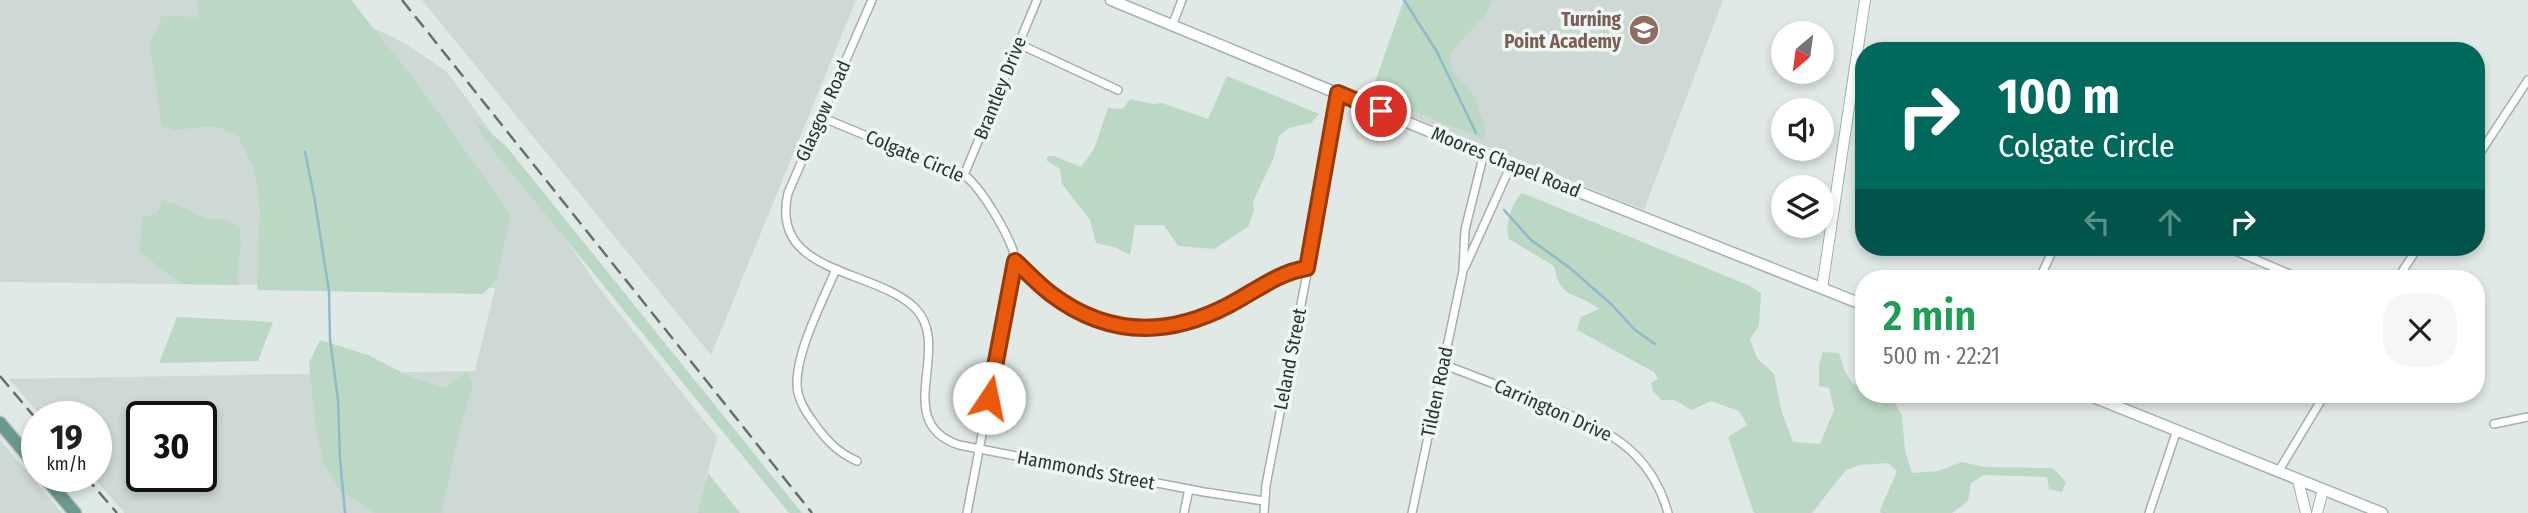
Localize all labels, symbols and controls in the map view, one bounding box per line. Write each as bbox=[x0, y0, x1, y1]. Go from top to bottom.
place label: Turning Point Academy bbox=[1504, 8, 1622, 53]
school or university icon: Turning Point Academy bbox=[1627, 13, 1661, 47]
north arrow bbox=[1771, 21, 1834, 84]
map controls bbox=[1771, 21, 1834, 238]
street label: Brantley Drive bbox=[969, 33, 1031, 143]
street label: Glasgow Road bbox=[791, 57, 855, 165]
text: 100 m bbox=[1998, 67, 2120, 126]
icon: right bbox=[1883, 70, 1974, 161]
pin bbox=[1351, 81, 1411, 141]
icon: arrive bbox=[1362, 92, 1400, 130]
button: sound bbox=[1771, 98, 1834, 161]
street label: Moores Chapel Road bbox=[1428, 122, 1584, 202]
street label: Colgate Circle bbox=[862, 125, 968, 187]
text: Colgate Circle bbox=[1998, 127, 2175, 165]
button: layers bbox=[1771, 175, 1834, 238]
icon: left bbox=[2078, 203, 2116, 241]
icon: ahead bbox=[2151, 203, 2189, 241]
icon: right bbox=[2224, 203, 2262, 241]
text: 2 min bbox=[1883, 291, 1976, 341]
button: close bbox=[2383, 293, 2457, 367]
street label: Leland Street bbox=[1269, 305, 1311, 412]
text: 500 m · 22:21 bbox=[1883, 342, 2000, 370]
street label: Tilden Road bbox=[1416, 345, 1458, 439]
position arrow bbox=[952, 361, 1026, 435]
street label: Carrington Drive bbox=[1491, 374, 1615, 446]
speed limit sign: 30 bbox=[126, 401, 217, 492]
text: 19 bbox=[50, 416, 83, 458]
street label: Hammonds Street bbox=[1015, 445, 1157, 495]
text: km/h bbox=[46, 453, 87, 475]

